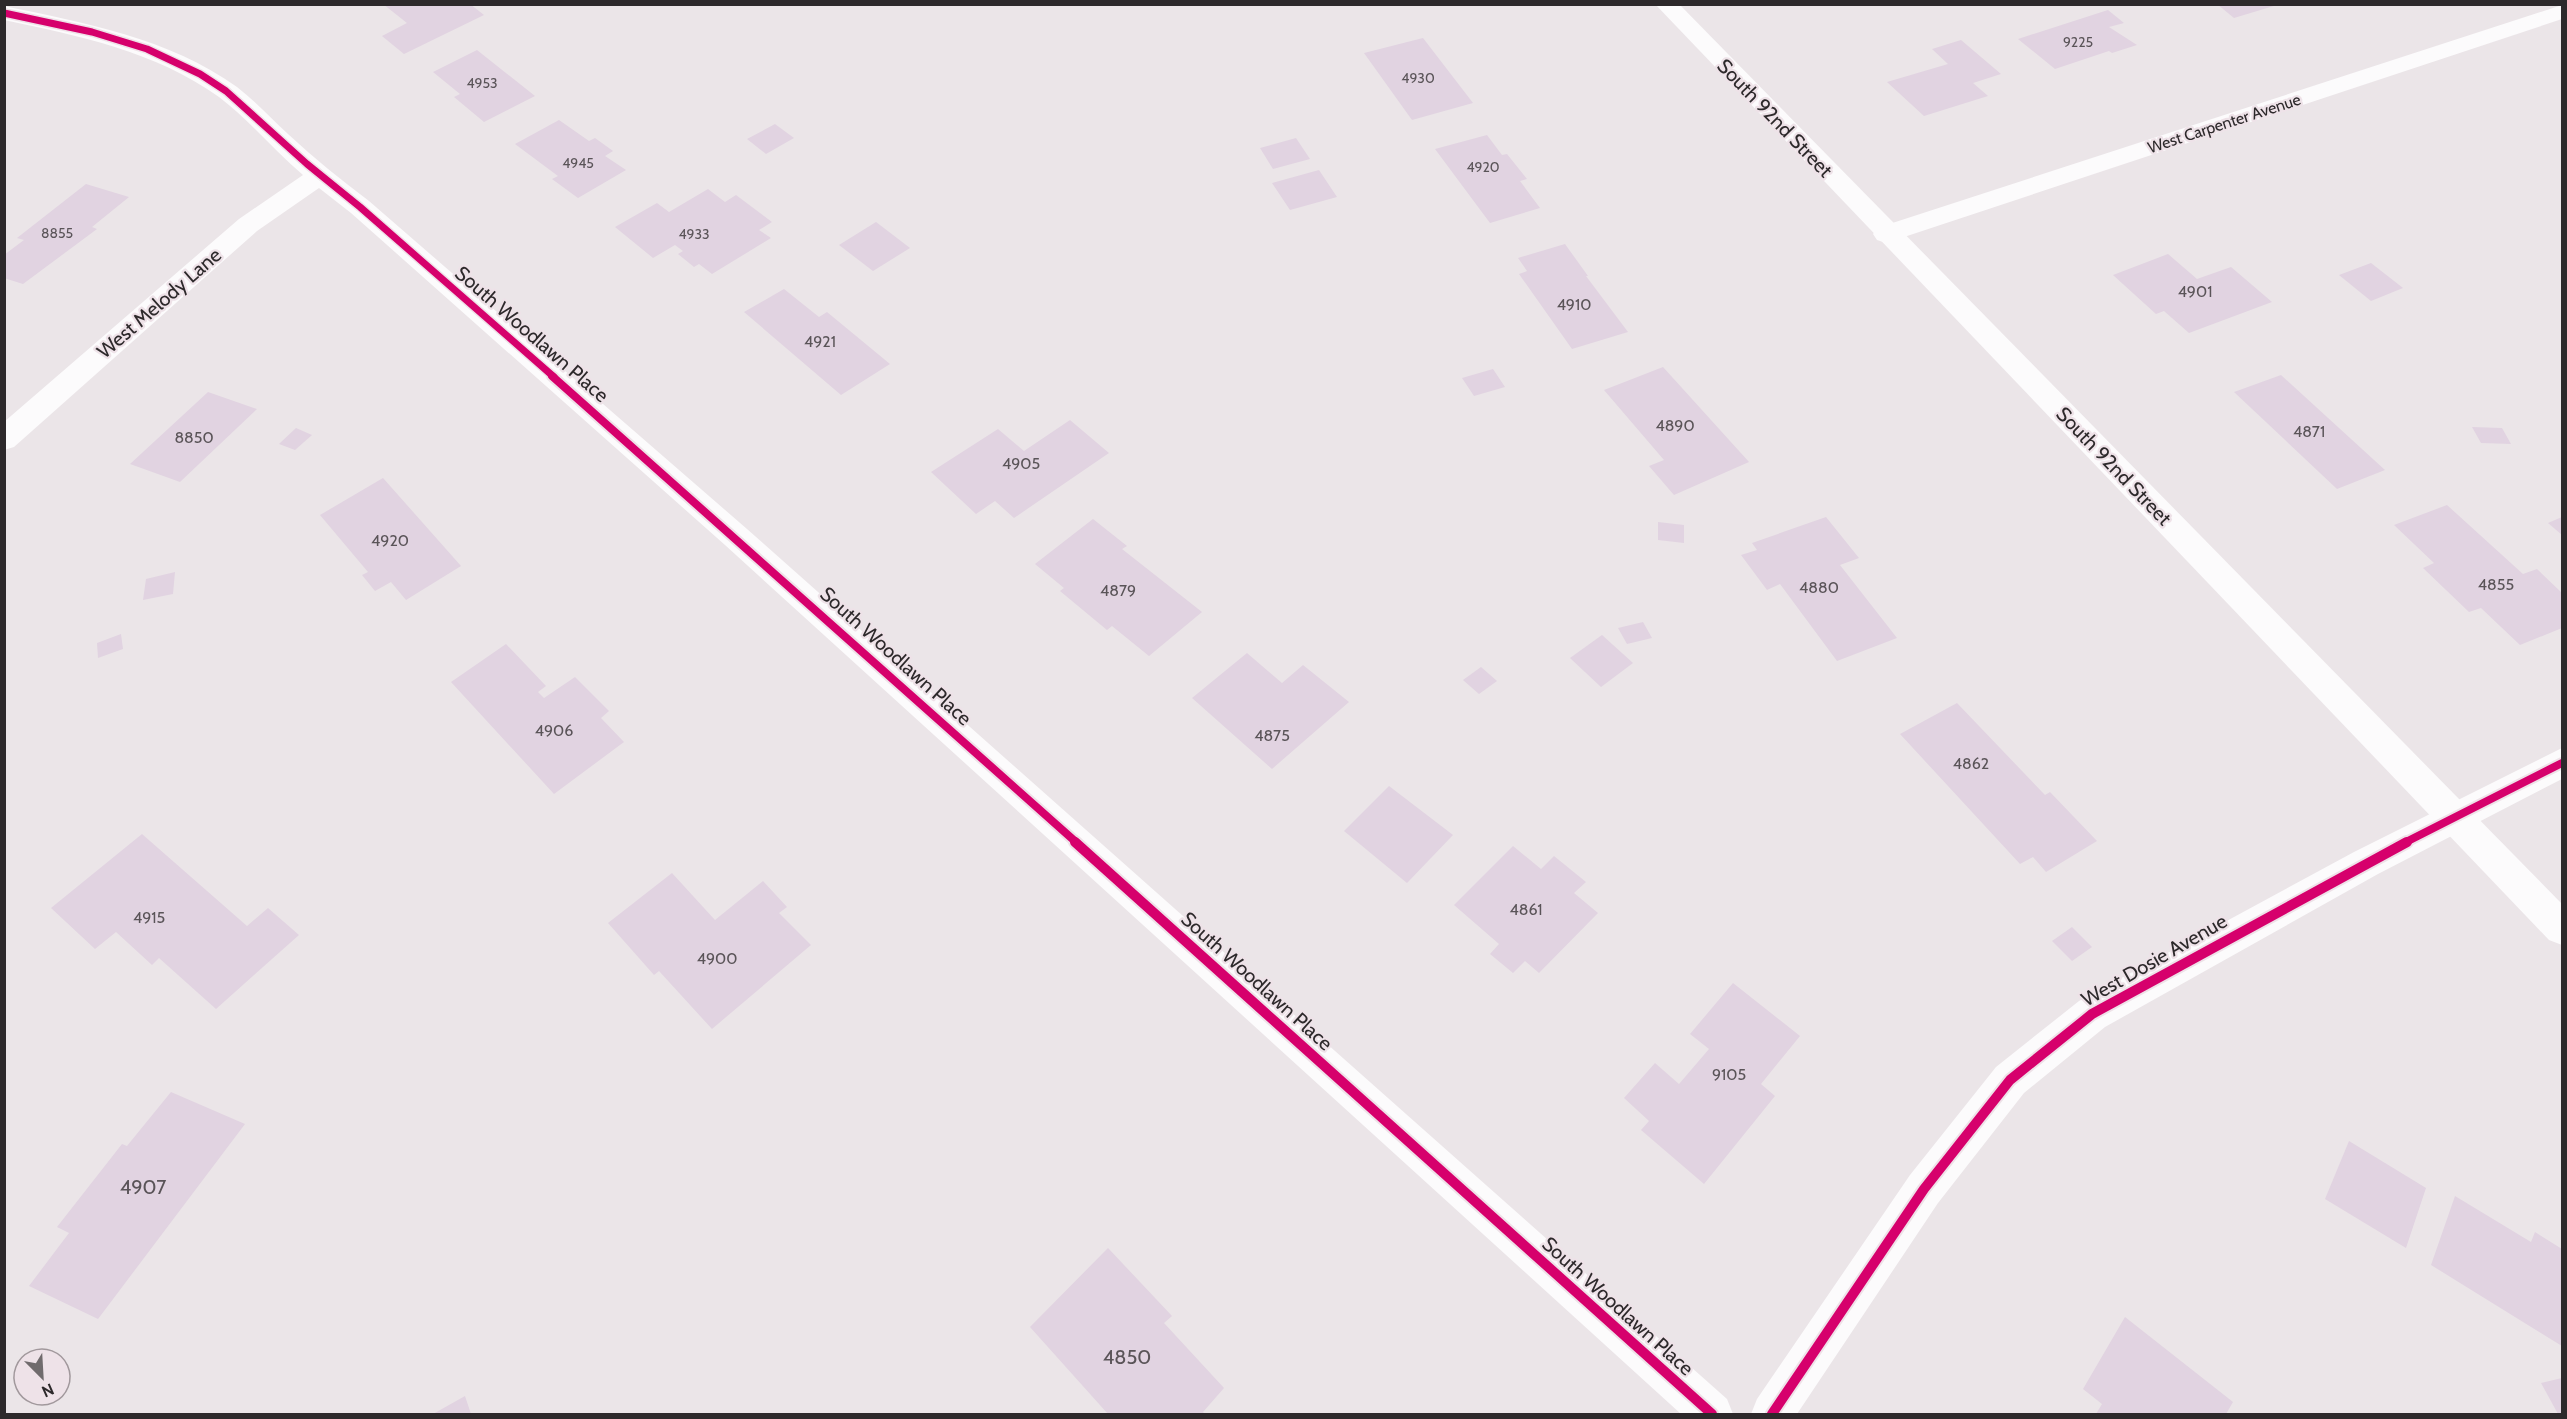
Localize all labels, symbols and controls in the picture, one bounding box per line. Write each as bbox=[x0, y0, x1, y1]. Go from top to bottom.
house number: 9225 bbox=[2063, 33, 2093, 51]
street label: South 92nd Street bbox=[1712, 54, 1838, 182]
house number: 4930 bbox=[1401, 69, 1435, 87]
house number: 4953 bbox=[466, 74, 498, 92]
street label: West Carpenter Avenue bbox=[2145, 90, 2303, 157]
house number: 4945 bbox=[562, 154, 594, 172]
house number: 4920 bbox=[1466, 158, 1500, 176]
house number: 8855 bbox=[41, 224, 73, 242]
house number: 4933 bbox=[678, 225, 710, 243]
street label: West Melody Lane bbox=[92, 243, 226, 363]
street label: South Woodlawn Place bbox=[450, 261, 614, 407]
house number: 4901 bbox=[2178, 282, 2212, 301]
house number: 4910 bbox=[1557, 295, 1591, 314]
house number: 4921 bbox=[804, 332, 836, 351]
street label: South 92nd Street bbox=[2051, 402, 2177, 530]
house number: 4890 bbox=[1655, 416, 1695, 435]
house number: 4871 bbox=[2293, 422, 2325, 441]
house number: 8850 bbox=[174, 428, 214, 447]
house number: 4905 bbox=[1002, 454, 1040, 473]
house number: 4920 bbox=[371, 531, 409, 550]
house number: 4855 bbox=[2478, 575, 2514, 594]
house number: 4880 bbox=[1799, 578, 1839, 597]
house number: 4879 bbox=[1100, 581, 1136, 600]
street label: South Woodlawn Place bbox=[815, 582, 977, 730]
house number: 4906 bbox=[535, 721, 573, 740]
house number: 4875 bbox=[1254, 726, 1290, 745]
house number: 4862 bbox=[1953, 754, 1989, 773]
house number: 4861 bbox=[1509, 900, 1543, 919]
street label: South Woodlawn Place bbox=[1176, 907, 1338, 1055]
house number: 4915 bbox=[133, 908, 165, 927]
street label: West Dosie Avenue bbox=[2077, 909, 2231, 1011]
house number: 4900 bbox=[697, 949, 737, 968]
house number: 9105 bbox=[1712, 1065, 1746, 1084]
house number: 4907 bbox=[120, 1175, 166, 1199]
street label: South Woodlawn Place bbox=[1537, 1232, 1699, 1380]
house number: 4850 bbox=[1103, 1345, 1151, 1369]
north arrow bbox=[12, 1347, 72, 1407]
text: N bbox=[39, 1379, 57, 1401]

